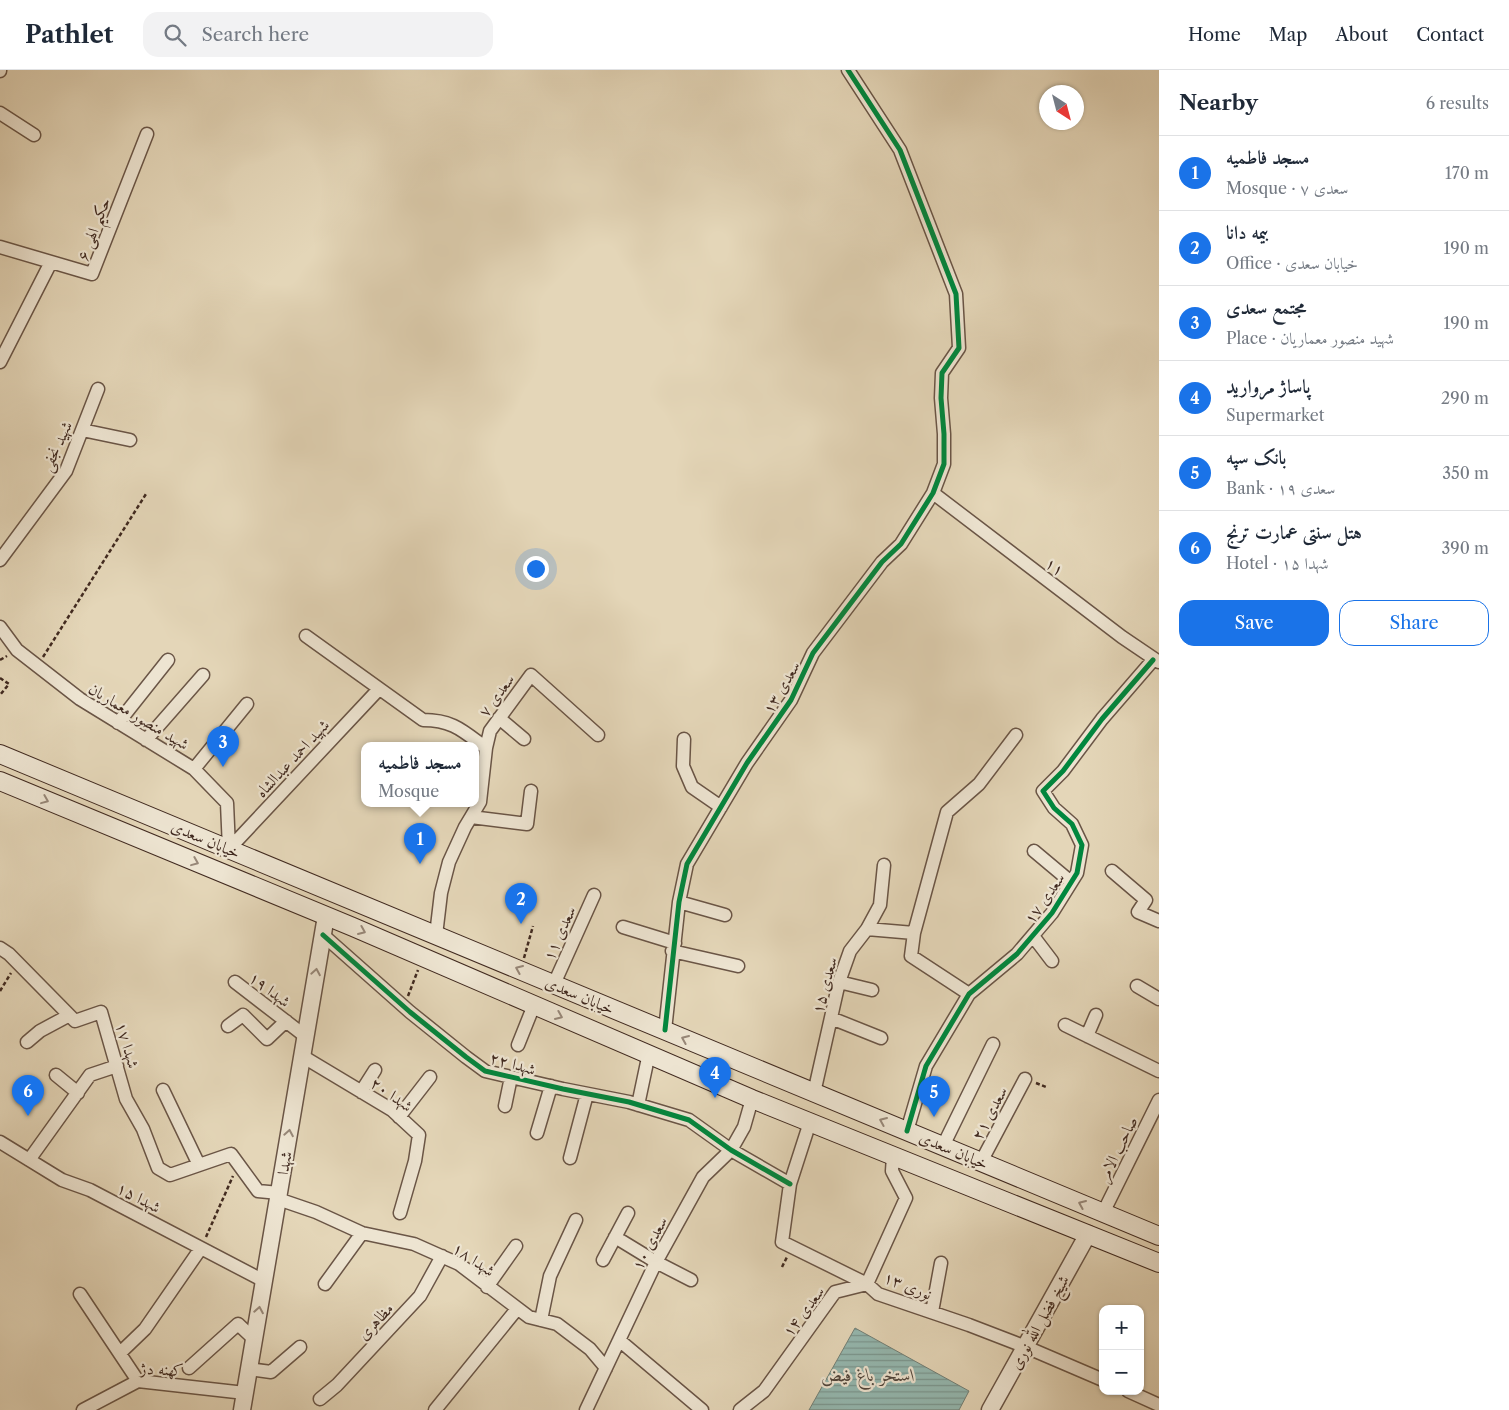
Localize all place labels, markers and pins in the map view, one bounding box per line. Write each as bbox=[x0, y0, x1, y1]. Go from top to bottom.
pin: 3 bbox=[207, 726, 239, 767]
pin: 1 bbox=[404, 823, 436, 864]
pin: 2 bbox=[505, 883, 537, 924]
pin: 4 bbox=[699, 1057, 731, 1098]
pin: 6 bbox=[12, 1075, 44, 1116]
pin: 5 bbox=[918, 1076, 950, 1117]

